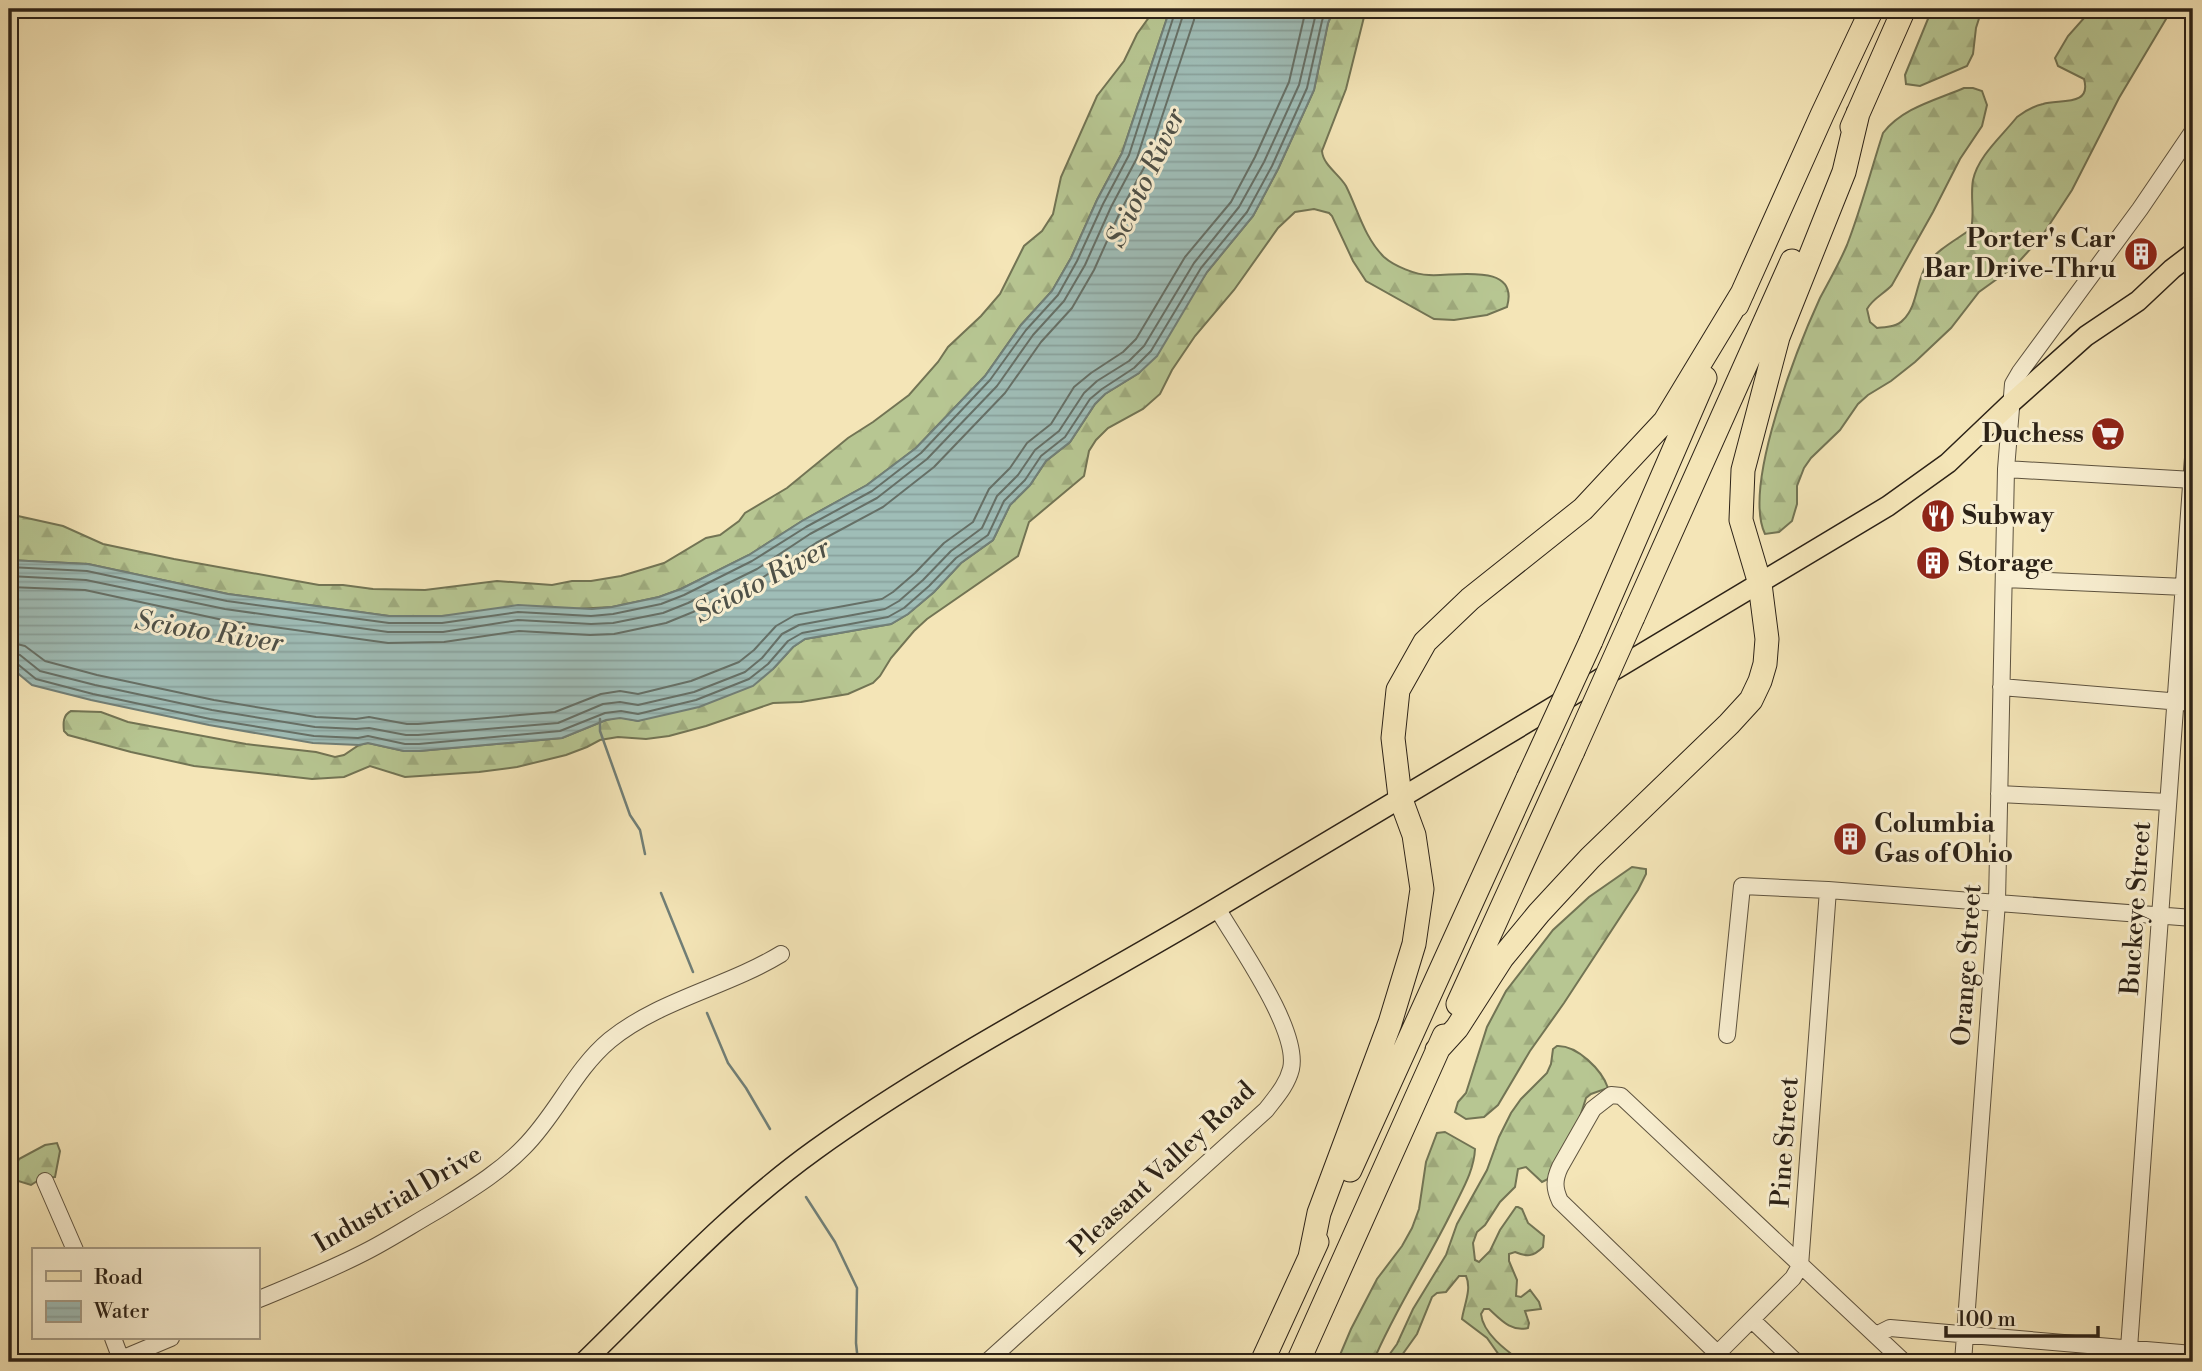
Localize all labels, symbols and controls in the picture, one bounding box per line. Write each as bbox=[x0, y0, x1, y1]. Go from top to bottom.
water label: Scioto River bbox=[1099, 102, 1194, 253]
place label: Porter's Car Bar Drive-Thru bbox=[1924, 223, 2116, 285]
building icon: Porter's Car Bar Drive-Thru bbox=[2122, 235, 2160, 273]
supermarket icon: Duchess bbox=[2089, 415, 2127, 453]
place label: Duchess bbox=[1982, 418, 2084, 450]
restaurant icon: Subway bbox=[1919, 497, 1957, 535]
place label: Subway bbox=[1962, 500, 2055, 532]
water label: Scioto River bbox=[688, 530, 837, 632]
building icon: Storage bbox=[1914, 544, 1952, 582]
place label: Storage bbox=[1958, 547, 2054, 579]
water label: Scioto River bbox=[132, 603, 287, 661]
place label: Columbia Gas of Ohio bbox=[1874, 808, 2013, 870]
building icon: Columbia Gas of Ohio bbox=[1831, 820, 1869, 858]
street label: Buckeye Street bbox=[2114, 820, 2158, 997]
street label: Orange Street bbox=[1945, 883, 1989, 1047]
street label: Pleasant Valley Road bbox=[1062, 1074, 1262, 1263]
street label: Pine Street bbox=[1764, 1076, 1806, 1208]
street label: Industrial Drive bbox=[308, 1138, 488, 1260]
legend bbox=[32, 1248, 259, 1340]
text: Road bbox=[94, 1265, 143, 1291]
scale bar bbox=[1946, 1294, 2099, 1338]
text: Water bbox=[93, 1299, 149, 1325]
text: 100 m bbox=[1957, 1307, 2016, 1333]

